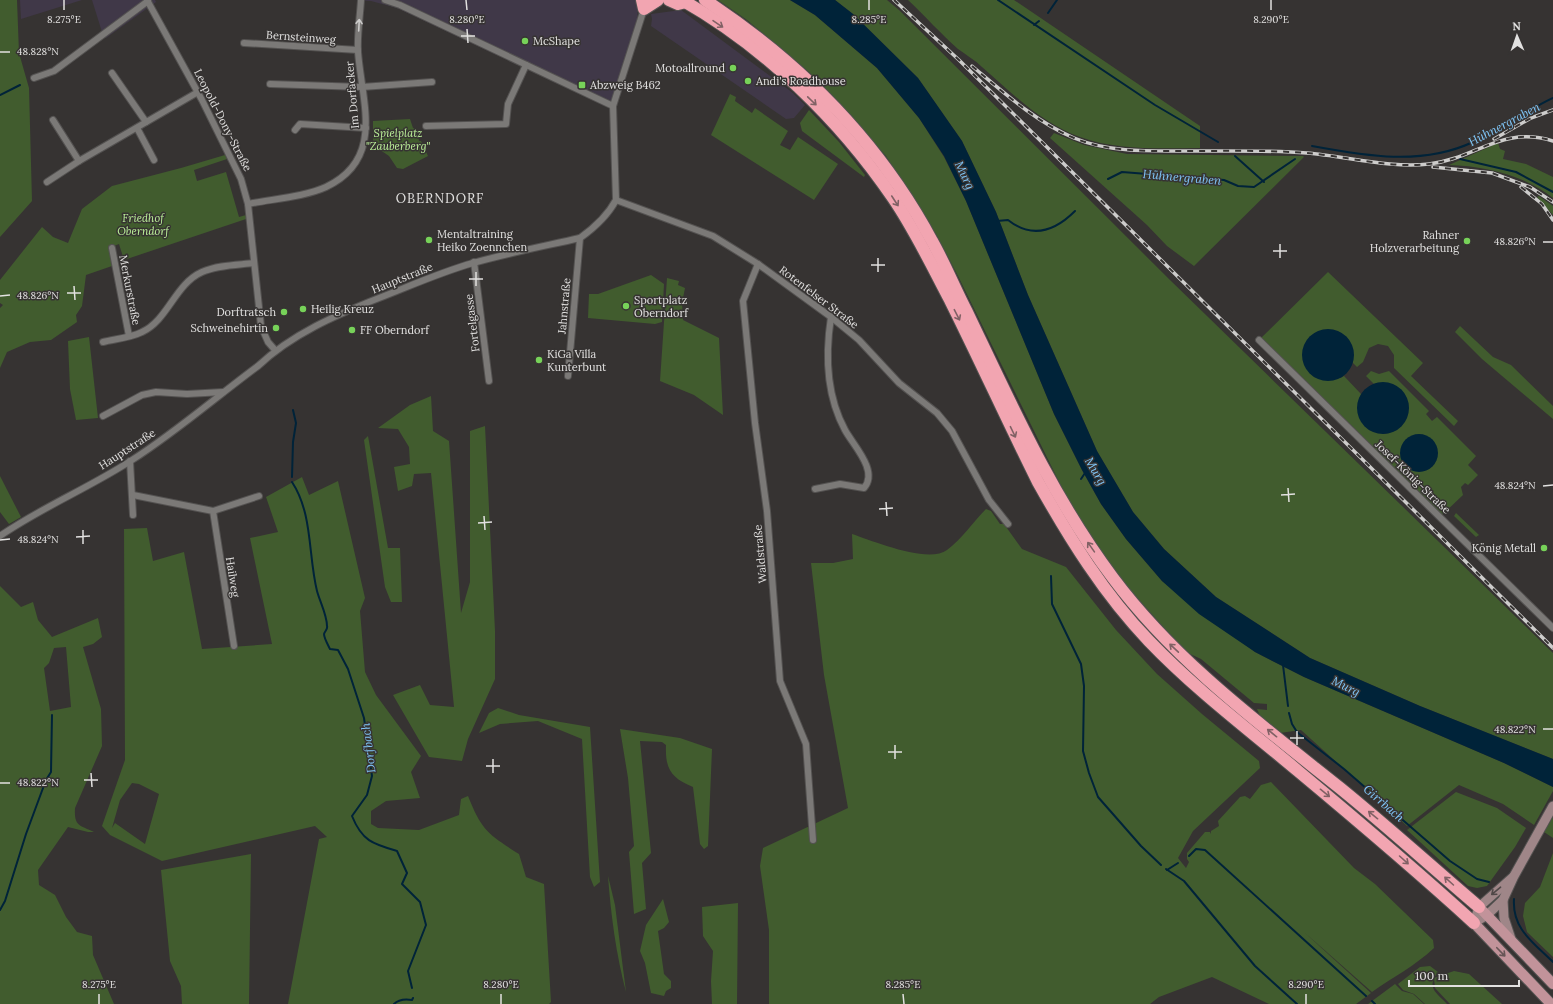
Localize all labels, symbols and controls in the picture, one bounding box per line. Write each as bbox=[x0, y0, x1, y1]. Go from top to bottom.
text: 8.275°E bbox=[47, 13, 81, 26]
text: 8.280°E bbox=[449, 13, 485, 26]
text: 8.285°E bbox=[852, 13, 886, 26]
text: 8.290°E bbox=[1253, 13, 1289, 26]
north arrow bbox=[1497, 16, 1537, 56]
one-way arrow bbox=[356, 19, 363, 32]
text: N bbox=[1512, 19, 1522, 33]
one-way arrow bbox=[712, 20, 723, 28]
street label: Bernsteinweg bbox=[266, 28, 337, 46]
place label: McShape bbox=[533, 34, 580, 48]
marker: McShape bbox=[520, 36, 530, 46]
text: 48.828°N bbox=[17, 45, 59, 58]
street label: Im Dorfacker bbox=[342, 61, 362, 129]
place label: Motoallround bbox=[655, 61, 725, 75]
marker: Motoallround bbox=[728, 63, 738, 73]
street label: Leopold-Dony-Straße bbox=[191, 66, 255, 174]
place label: Andi's Roadhouse bbox=[755, 74, 846, 88]
marker: Andi's Roadhouse bbox=[743, 76, 753, 86]
place label: Abzweig B462 bbox=[589, 78, 661, 92]
marker: Abzweig B462 bbox=[577, 80, 587, 90]
one-way arrow bbox=[807, 96, 817, 106]
water label: Hühnergraben bbox=[1466, 99, 1543, 149]
park label: Spielplatz "Zauberberg" bbox=[366, 126, 430, 153]
water label: Murg bbox=[952, 158, 978, 192]
water label: Hühnergraben bbox=[1142, 166, 1223, 188]
district label: OBERNDORF bbox=[396, 190, 484, 207]
one-way arrow bbox=[891, 195, 899, 207]
park label: Friedhof Oberndorf bbox=[117, 211, 170, 238]
place label: Mentaltraining Heiko Zoennchen bbox=[437, 227, 527, 254]
place label: Rahner Holzverarbeitung bbox=[1370, 228, 1460, 255]
marker: Mentaltraining Heiko Zoennchen bbox=[424, 235, 434, 245]
text: 48.826°N bbox=[1494, 235, 1536, 248]
marker: Rahner Holzverarbeitung bbox=[1462, 236, 1472, 246]
street label: Merkurstraße bbox=[116, 254, 144, 326]
street label: Hauptstraße bbox=[369, 259, 435, 297]
street label: Rotenfelser Straße bbox=[777, 263, 861, 331]
street label: Jahnstraße bbox=[554, 277, 573, 336]
text: 48.826°N bbox=[17, 289, 59, 302]
street label: Fortelgasse bbox=[461, 293, 482, 353]
place label: Sportplatz Oberndorf bbox=[634, 293, 689, 320]
marker: Sportplatz Oberndorf bbox=[621, 301, 631, 311]
place label: Heilig Kreuz bbox=[311, 302, 374, 316]
marker: Heilig Kreuz bbox=[298, 304, 308, 314]
place label: Dorftratsch bbox=[216, 305, 276, 319]
marker: Dorftratsch bbox=[279, 307, 289, 317]
one-way arrow bbox=[954, 309, 961, 321]
place label: Schweinehirtin bbox=[190, 321, 268, 335]
marker: Schweinehirtin bbox=[271, 323, 281, 333]
place label: FF Oberndorf bbox=[360, 323, 430, 337]
marker: FF Oberndorf bbox=[347, 325, 357, 335]
place label: KiGa Villa Kunterbunt bbox=[547, 347, 607, 374]
marker: KiGa Villa Kunterbunt bbox=[534, 355, 544, 365]
street label: Hauptstraße bbox=[96, 426, 158, 472]
one-way arrow bbox=[1010, 426, 1018, 438]
street label: Josef-König-Straße bbox=[1372, 437, 1454, 517]
water label: Murg bbox=[1082, 454, 1110, 488]
text: 48.824°N bbox=[1494, 479, 1536, 492]
street label: Waldstraße bbox=[750, 524, 770, 584]
text: 48.824°N bbox=[17, 533, 59, 546]
place label: König Metall bbox=[1472, 541, 1536, 555]
one-way arrow bbox=[1087, 542, 1095, 553]
marker: König Metall bbox=[1539, 543, 1549, 553]
street label: Hailweg bbox=[223, 556, 243, 599]
one-way arrow bbox=[1168, 643, 1179, 652]
water label: Murg bbox=[1329, 673, 1363, 699]
water label: Dorfbach bbox=[357, 722, 379, 774]
text: 48.822°N bbox=[1494, 723, 1536, 736]
one-way arrow bbox=[1266, 728, 1277, 737]
text: 48.822°N bbox=[17, 776, 59, 789]
water label: Girrbach bbox=[1361, 781, 1408, 825]
one-way arrow bbox=[1320, 789, 1331, 798]
one-way arrow bbox=[1367, 810, 1378, 819]
one-way arrow bbox=[1399, 856, 1409, 865]
one-way arrow bbox=[1444, 877, 1454, 886]
one-way arrow bbox=[1490, 886, 1501, 895]
one-way arrow bbox=[1496, 947, 1506, 957]
scale bar bbox=[1409, 962, 1519, 988]
text: 100 m bbox=[1415, 968, 1448, 983]
text: 8.275°E bbox=[82, 978, 116, 991]
text: 8.280°E bbox=[483, 978, 519, 991]
text: 8.285°E bbox=[886, 978, 920, 991]
text: 8.290°E bbox=[1288, 978, 1324, 991]

